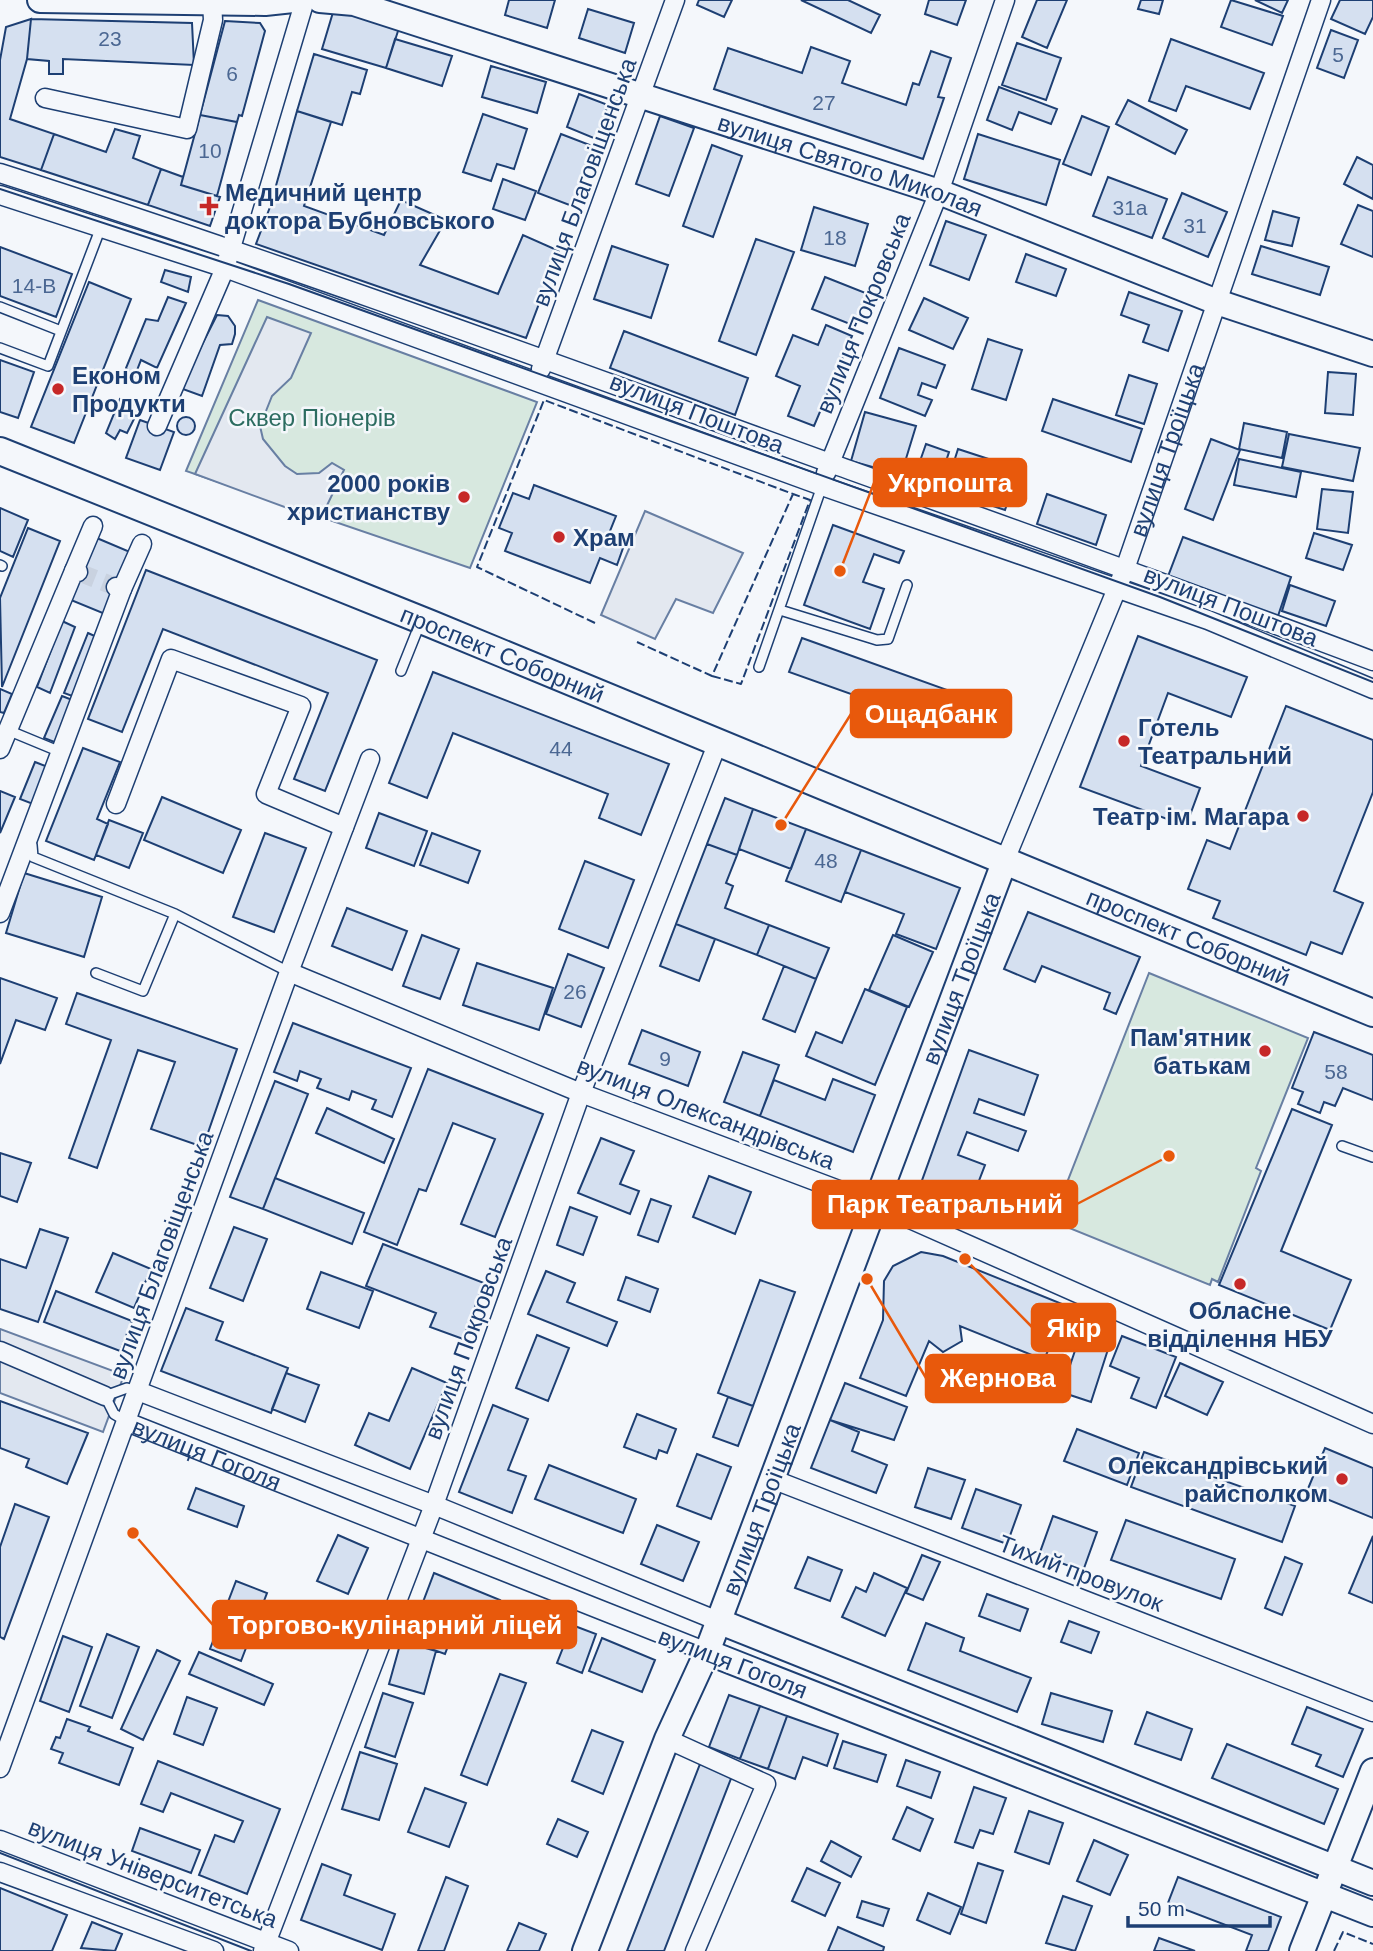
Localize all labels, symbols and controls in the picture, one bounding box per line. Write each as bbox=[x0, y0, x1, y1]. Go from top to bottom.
house number: 23 bbox=[98, 27, 122, 50]
house number: 5 bbox=[1332, 43, 1344, 66]
street label: вулиця Благовіщенська bbox=[527, 54, 642, 310]
house number: 6 bbox=[226, 62, 238, 85]
house number: 27 bbox=[812, 91, 836, 114]
street label: вулиця Святого Миколая bbox=[715, 108, 986, 221]
house number: 10 bbox=[198, 139, 222, 162]
place label: Медичний центр доктора Бубновського bbox=[225, 179, 495, 234]
marker: Медичний центр доктора Бубновського bbox=[199, 196, 219, 216]
house number: 31а bbox=[1112, 196, 1148, 219]
street label: вулиця Покровська bbox=[810, 208, 916, 417]
house number: 31 bbox=[1183, 214, 1207, 237]
house number: 18 bbox=[823, 226, 847, 249]
house number: 14-В bbox=[12, 274, 56, 297]
street label: вулиця Троїцька bbox=[1124, 359, 1209, 540]
place label: Економ Продукти bbox=[72, 362, 186, 417]
street label: вулиця Поштова bbox=[606, 367, 788, 459]
marker: Економ Продукти bbox=[50, 381, 66, 397]
park label: Сквер Піонерів bbox=[228, 404, 396, 431]
callout: Укрпошта bbox=[874, 459, 1026, 506]
text: Укрпошта bbox=[888, 468, 1013, 498]
place label: 2000 років христианству bbox=[287, 470, 451, 525]
marker: 2000 років христианству bbox=[456, 489, 472, 505]
place label: Храм bbox=[573, 524, 635, 551]
marker: Храм bbox=[551, 529, 567, 545]
street label: вулиця Поштова bbox=[1140, 560, 1322, 652]
street label: проспект Соборний bbox=[397, 600, 609, 708]
callout: Ощадбанк bbox=[851, 690, 1011, 737]
text: Ощадбанк bbox=[865, 699, 998, 729]
place label: Готель Театральний bbox=[1138, 714, 1292, 769]
marker: Готель Театральний bbox=[1116, 733, 1132, 749]
house number: 44 bbox=[549, 737, 573, 760]
place label: Театр ім. Магара bbox=[1093, 803, 1290, 830]
marker: Театр ім. Магара bbox=[1295, 808, 1311, 824]
house number: 48 bbox=[814, 849, 838, 872]
street label: проспект Соборний bbox=[1083, 883, 1294, 991]
street label: вулиця Троїцька bbox=[916, 888, 1005, 1068]
house number: 26 bbox=[563, 980, 587, 1003]
place label: Пам'ятник батькам bbox=[1130, 1024, 1252, 1079]
marker: Пам'ятник батькам bbox=[1257, 1043, 1273, 1059]
house number: 9 bbox=[659, 1047, 671, 1070]
street label: вулиця Олександрівська bbox=[573, 1051, 839, 1175]
house number: 58 bbox=[1324, 1060, 1348, 1083]
street label: вулиця Благовіщенська bbox=[104, 1127, 219, 1383]
callout: Парк Театральний bbox=[813, 1181, 1077, 1228]
text: Парк Театральний bbox=[827, 1189, 1063, 1219]
street label: вулиця Покровська bbox=[419, 1232, 517, 1443]
marker: Обласне відділення НБУ bbox=[1232, 1276, 1248, 1292]
place label: Обласне відділення НБУ bbox=[1147, 1297, 1334, 1352]
callout: Якір bbox=[1032, 1304, 1115, 1351]
text: Якір bbox=[1047, 1313, 1101, 1343]
callout: Жернова bbox=[926, 1355, 1070, 1402]
text: Жернова bbox=[939, 1363, 1056, 1393]
street label: вулиця Гоголя bbox=[129, 1412, 285, 1495]
street label: вулиця Троїцька bbox=[716, 1418, 806, 1599]
place label: Олександрівський райсполком bbox=[1108, 1452, 1328, 1507]
marker: Олександрівський райсполком bbox=[1334, 1471, 1350, 1487]
street label: Тихий провулок bbox=[995, 1529, 1168, 1617]
callout: Торгово-кулінарний ліцей bbox=[213, 1601, 576, 1648]
text: Торгово-кулінарний ліцей bbox=[228, 1610, 562, 1640]
street label: вулиця Гоголя bbox=[655, 1622, 811, 1704]
street label: вулиця Університетська bbox=[25, 1813, 282, 1933]
scale bar bbox=[1128, 1884, 1270, 1928]
text: 50 m bbox=[1138, 1897, 1185, 1920]

